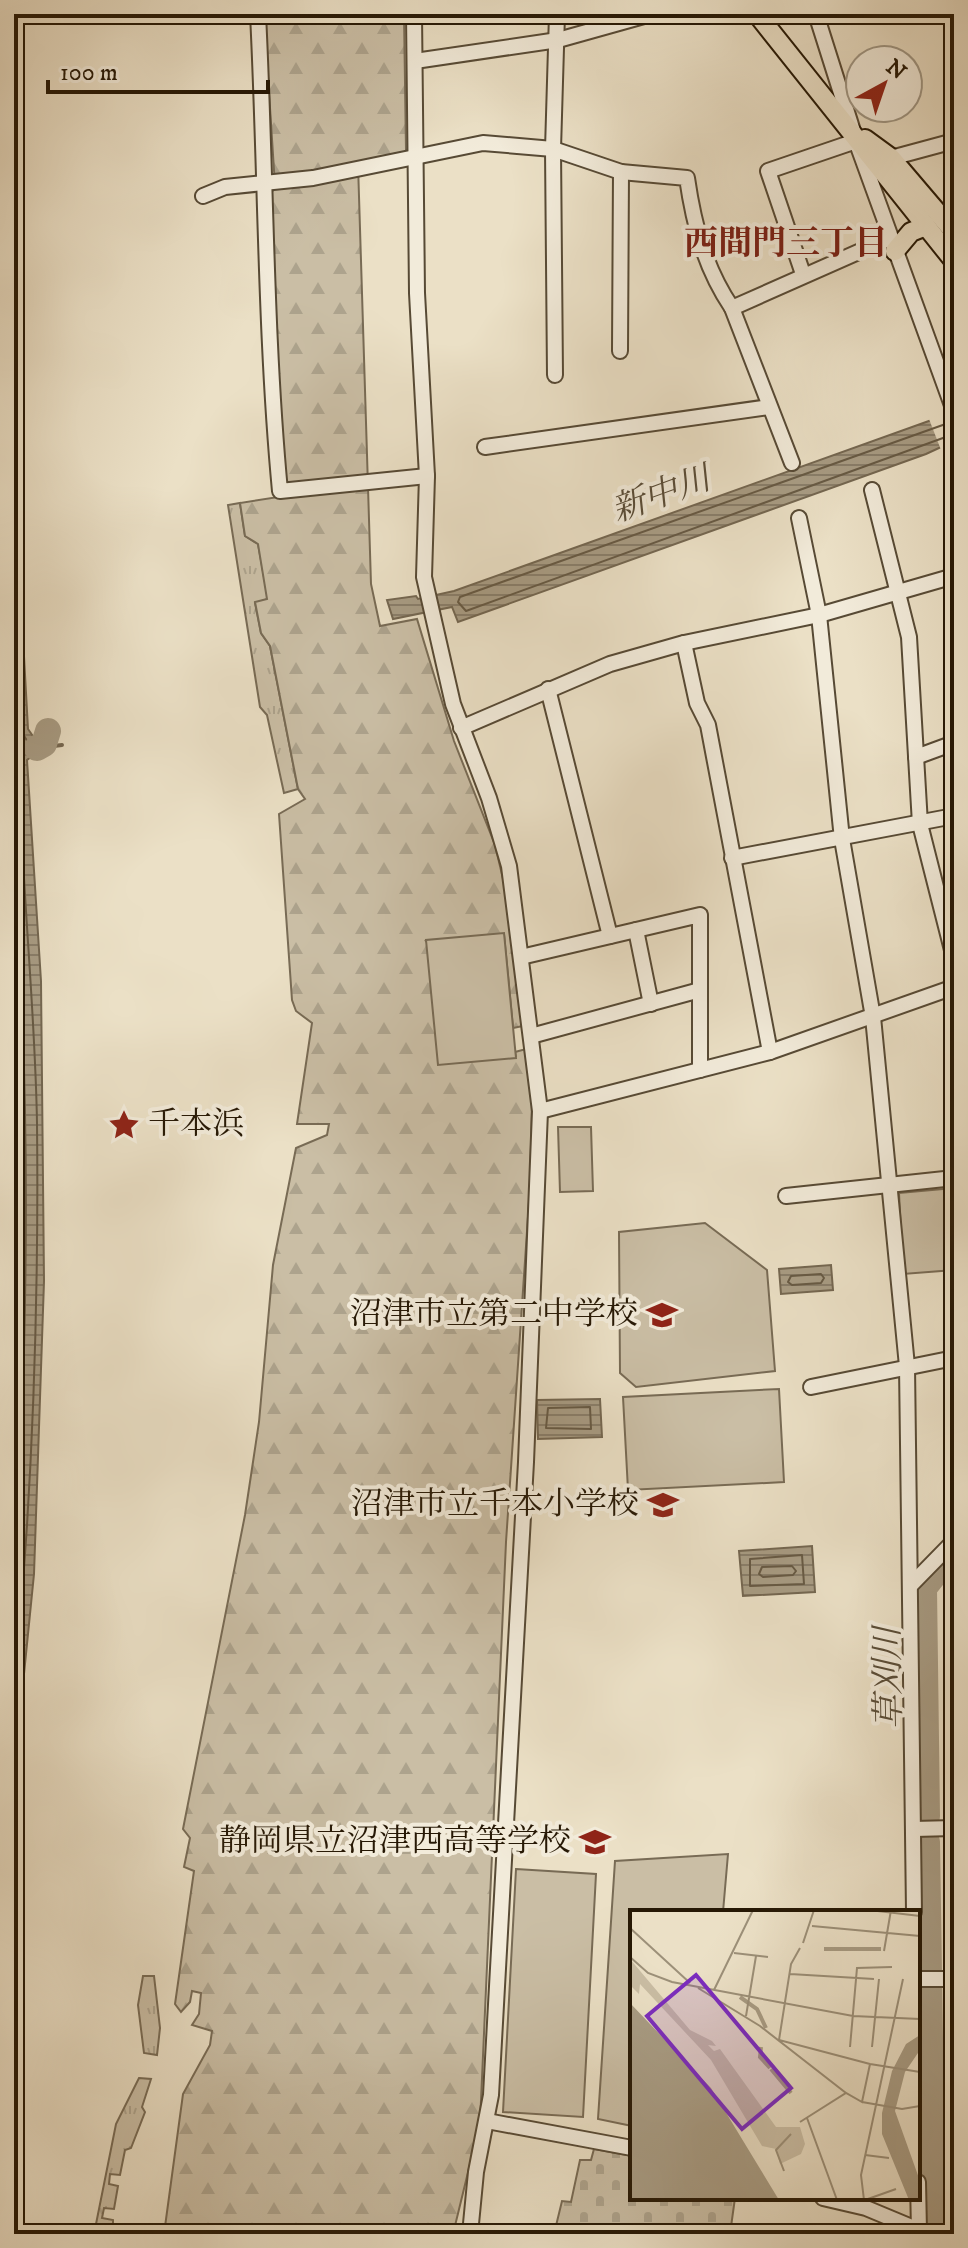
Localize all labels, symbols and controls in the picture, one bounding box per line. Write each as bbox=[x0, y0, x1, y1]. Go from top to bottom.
scale bar bbox=[48, 44, 268, 94]
north arrow bbox=[844, 44, 924, 124]
text: N bbox=[880, 54, 911, 86]
text: 100 m bbox=[60, 58, 118, 88]
district label: 西間門三丁目 bbox=[684, 223, 888, 265]
water label: 新中川 bbox=[606, 456, 720, 532]
place label: 千本浜 bbox=[148, 1105, 244, 1145]
place icon: 千本浜 bbox=[107, 1108, 141, 1142]
place label: 沼津市立第二中学校 bbox=[350, 1295, 638, 1335]
school or university icon: 沼津市立第二中学校 bbox=[645, 1298, 679, 1332]
place label: 沼津市立千本小学校 bbox=[351, 1485, 639, 1525]
school or university icon: 沼津市立千本小学校 bbox=[646, 1488, 680, 1522]
water label: 草刈川 bbox=[867, 1623, 911, 1729]
place label: 静岡県立沼津西高等学校 bbox=[219, 1822, 571, 1862]
school or university icon: 静岡県立沼津西高等学校 bbox=[578, 1825, 612, 1859]
inset map bbox=[630, 1910, 920, 2200]

